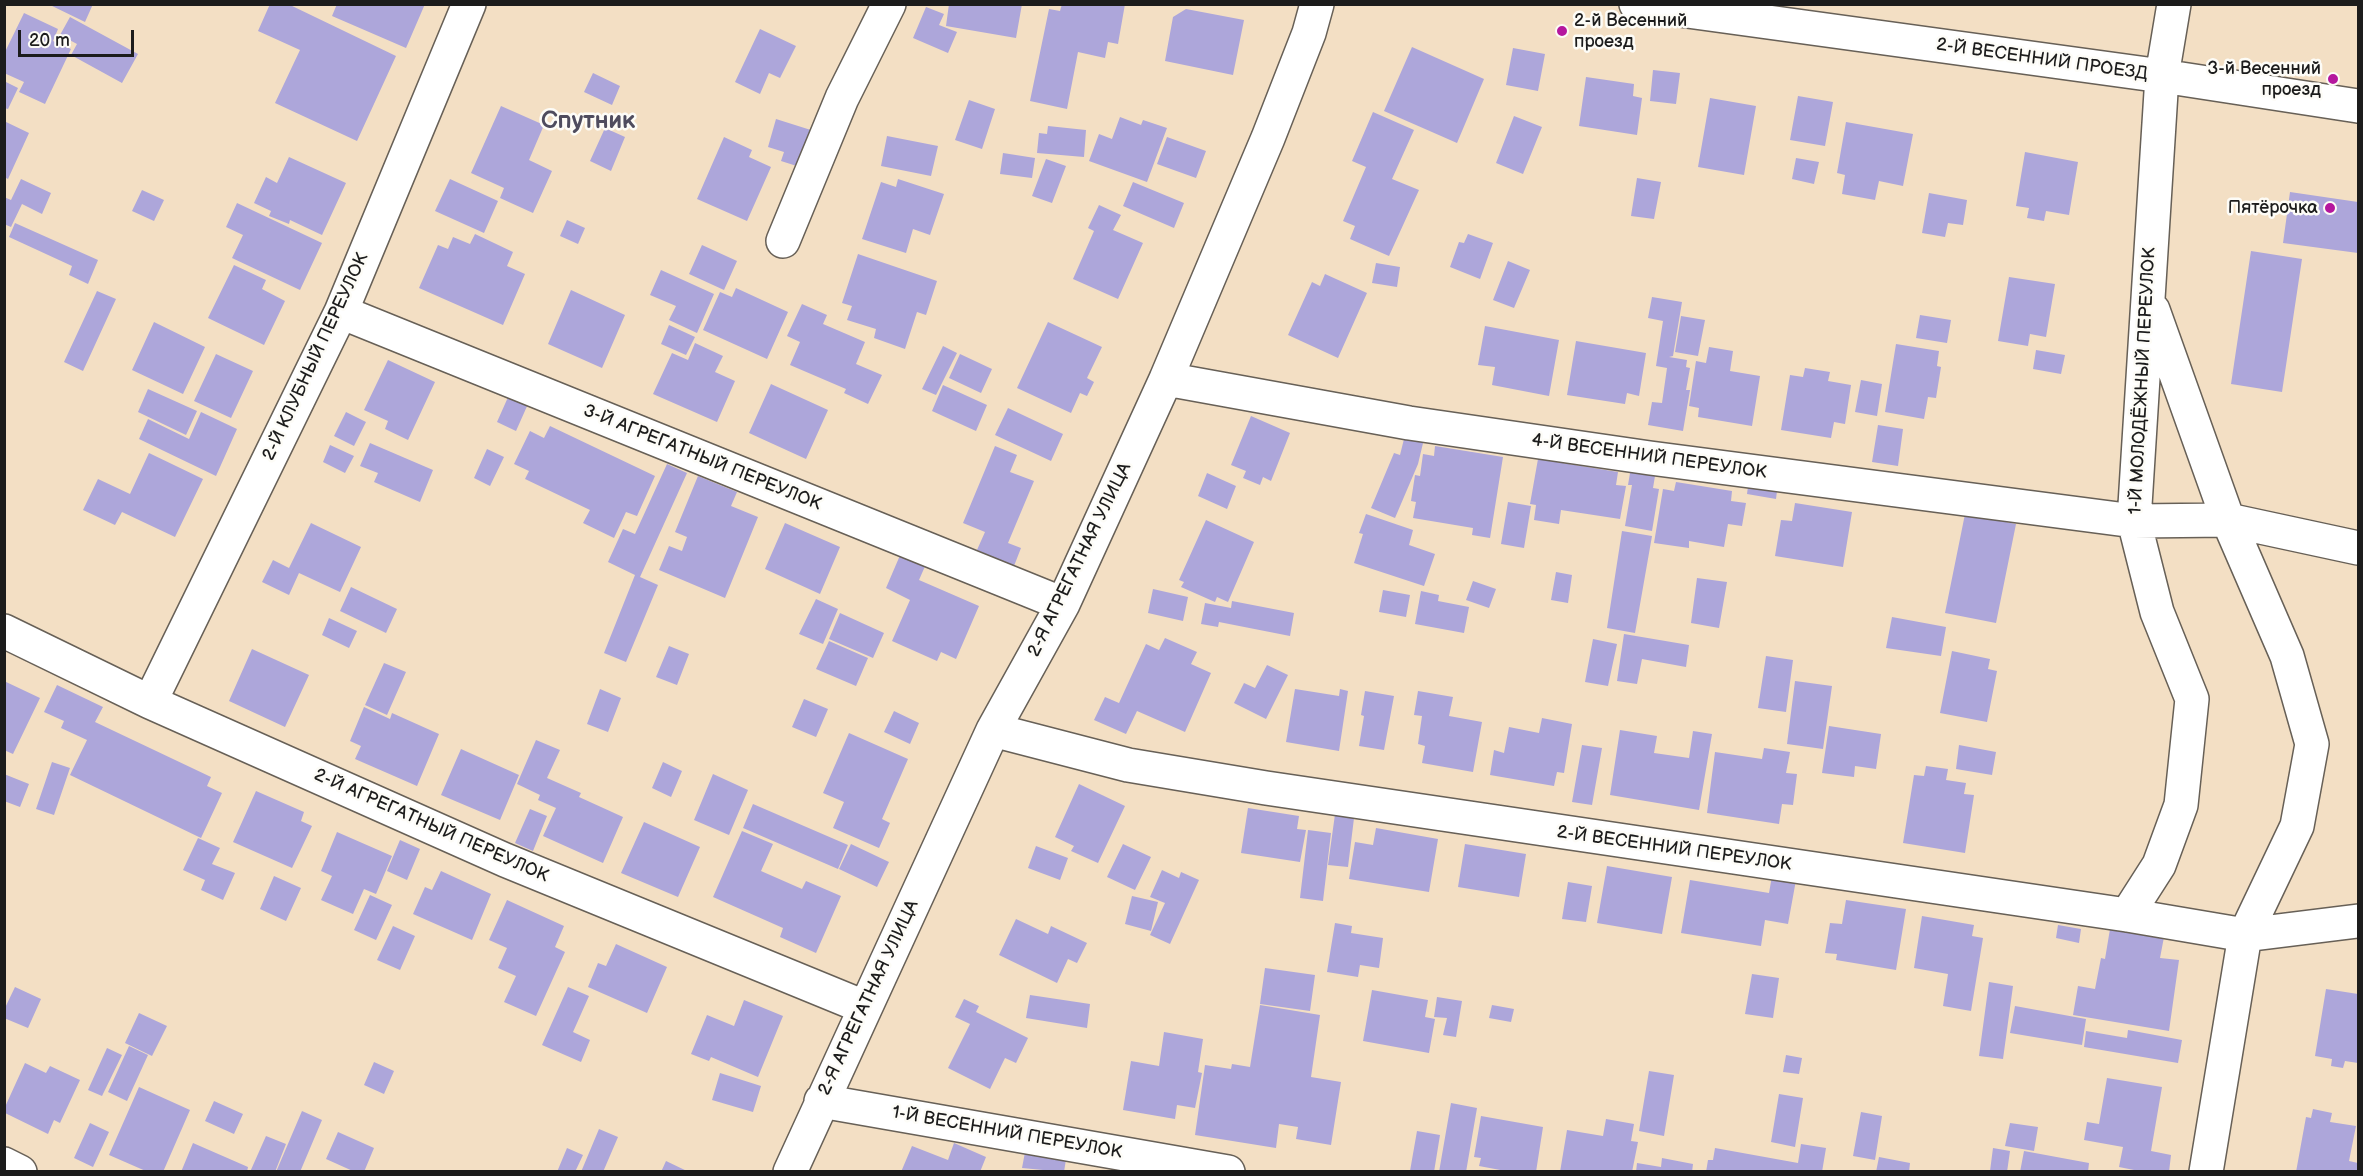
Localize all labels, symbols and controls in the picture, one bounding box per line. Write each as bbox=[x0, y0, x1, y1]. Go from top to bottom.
place label: 2-й Весенний проезд bbox=[1574, 10, 1687, 52]
scale bar bbox=[21, 18, 136, 56]
marker: 2-й Весенний проезд bbox=[1555, 24, 1569, 38]
text: 20 m bbox=[29, 30, 70, 51]
street label: 2-Й ВЕСЕННИЙ ПРОЕЗД bbox=[1935, 34, 2149, 86]
place label: 3-й Весенний проезд bbox=[2207, 58, 2321, 100]
marker: 3-й Весенний проезд bbox=[2326, 72, 2340, 86]
district label: Спутник bbox=[541, 108, 635, 136]
place label: Пятёрочка bbox=[2228, 197, 2318, 219]
marker: Пятёрочка bbox=[2323, 201, 2337, 215]
street label: 1-Й МОЛОДЁЖНЫЙ ПЕРЕУЛОК bbox=[2125, 247, 2161, 515]
street label: 2-Й КЛУБНЫЙ ПЕРЕУЛОК bbox=[258, 250, 374, 464]
street label: 3-Й АГРЕГАТНЫЙ ПЕРЕУЛОК bbox=[580, 400, 824, 516]
street label: 4-Й ВЕСЕННИЙ ПЕРЕУЛОК bbox=[1530, 430, 1768, 484]
street label: 2-Я АГРЕГАТНАЯ УЛИЦА bbox=[1024, 460, 1136, 660]
street label: 2-Й АГРЕГАТНЫЙ ПЕРЕУЛОК bbox=[310, 764, 552, 888]
street label: 2-Й ВЕСЕННИЙ ПЕРЕУЛОК bbox=[1555, 822, 1793, 876]
street label: 2-Я АГРЕГАТНАЯ УЛИЦА bbox=[814, 897, 924, 1099]
street label: 1-Й ВЕСЕННИЙ ПЕРЕУЛОК bbox=[890, 1102, 1124, 1164]

